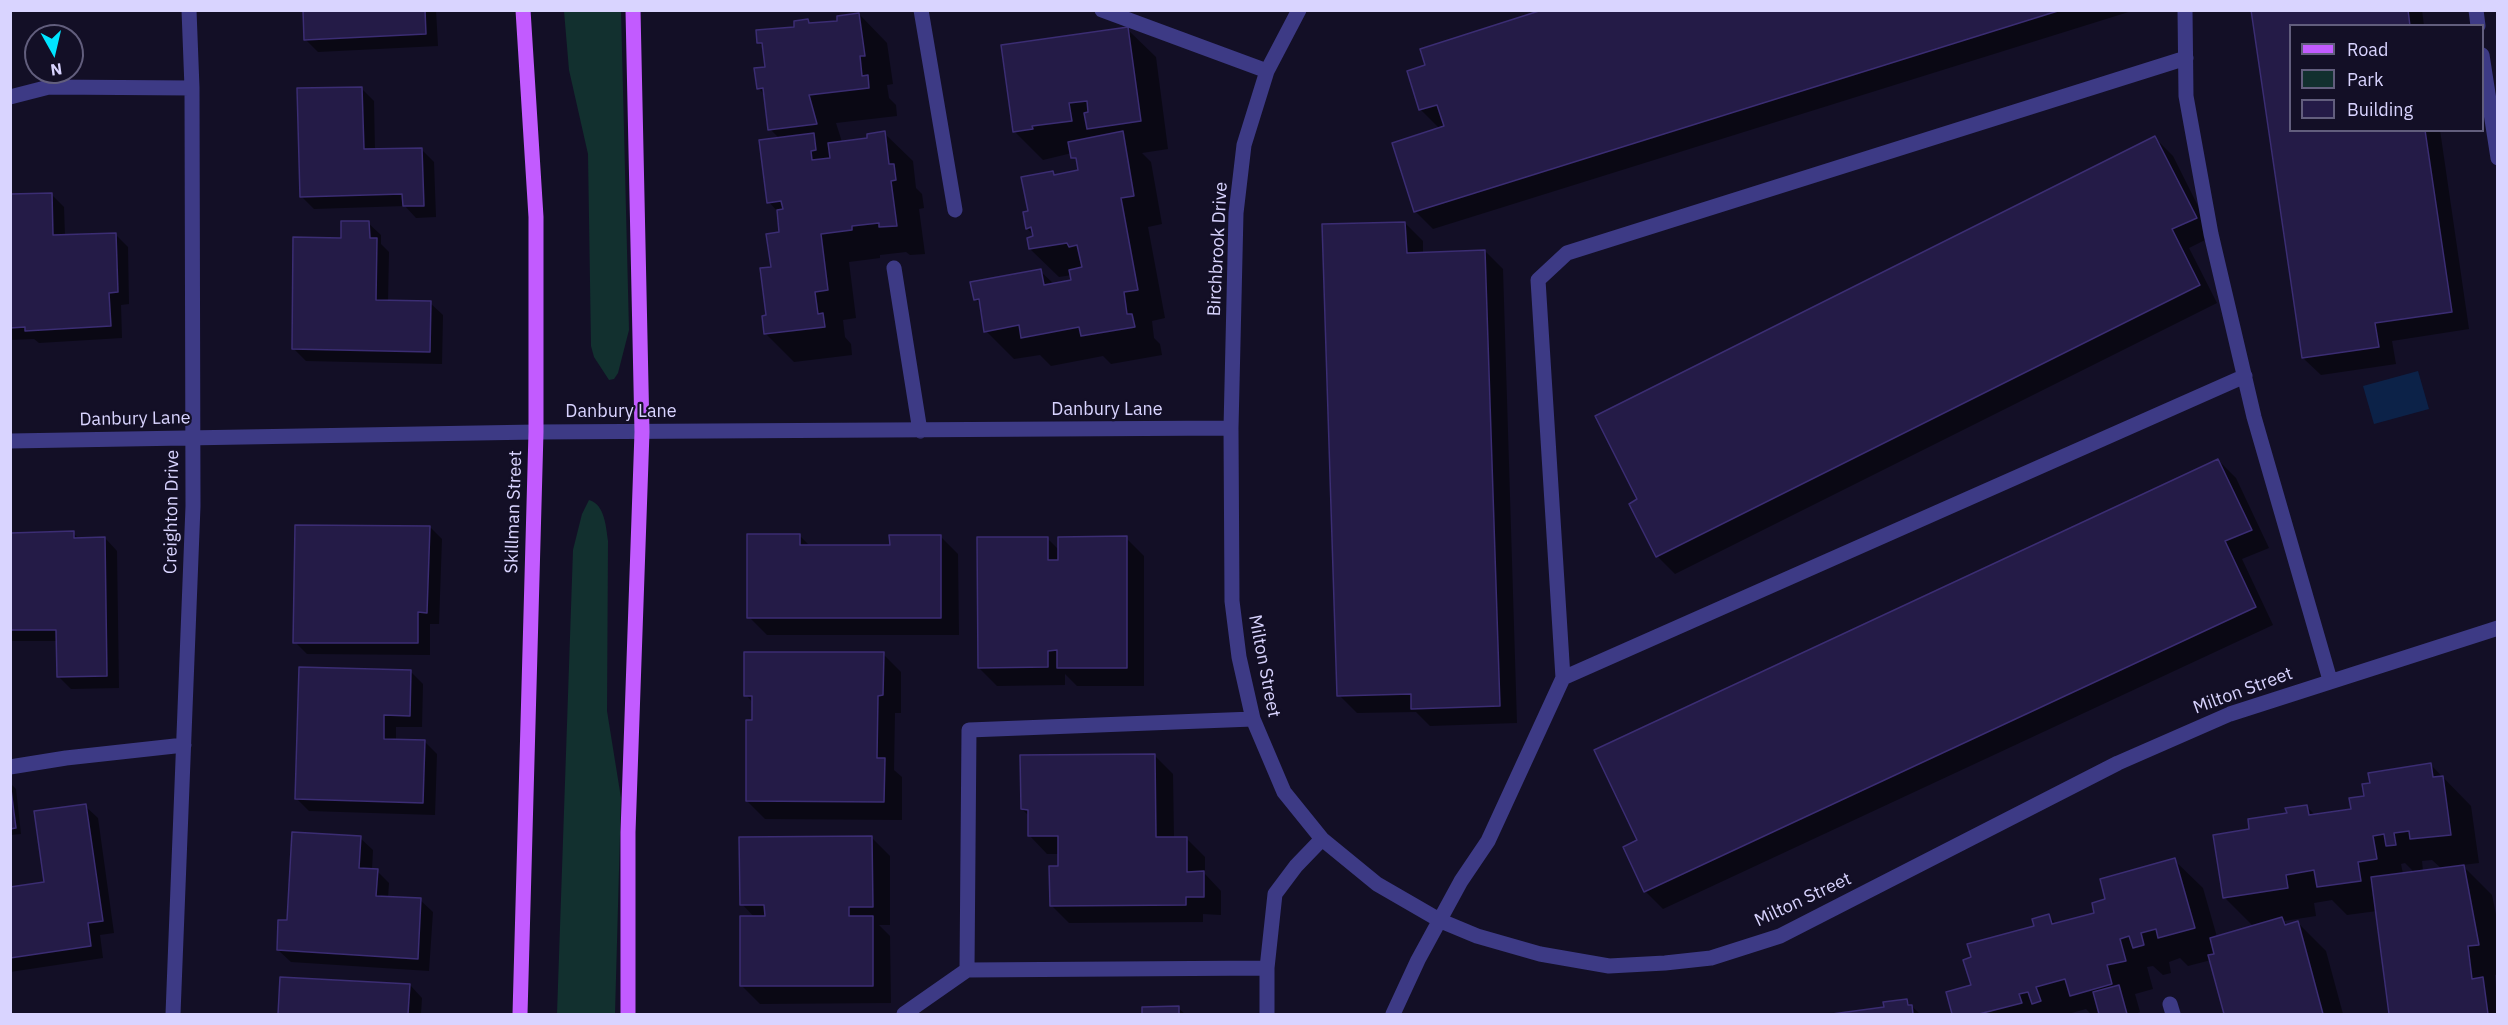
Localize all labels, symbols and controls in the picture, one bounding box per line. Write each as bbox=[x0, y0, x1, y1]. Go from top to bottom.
north arrow bbox=[24, 24, 84, 84]
legend bbox=[2289, 24, 2484, 132]
text: Road bbox=[2347, 38, 2388, 61]
text: N bbox=[49, 59, 63, 81]
text: Park bbox=[2347, 68, 2383, 91]
text: Building bbox=[2347, 98, 2413, 121]
street label: Birchbrook Drive bbox=[1204, 181, 1232, 317]
street label: Danbury Lane bbox=[1051, 399, 1163, 421]
street label: Danbury Lane bbox=[565, 401, 677, 423]
street label: Danbury Lane bbox=[79, 407, 191, 431]
street label: Creighton Drive bbox=[160, 450, 184, 574]
street label: Skillman Street bbox=[501, 450, 527, 574]
street label: Milton Street bbox=[1243, 613, 1285, 719]
street label: Milton Street bbox=[2190, 663, 2296, 719]
street label: Milton Street bbox=[1751, 868, 1855, 932]

